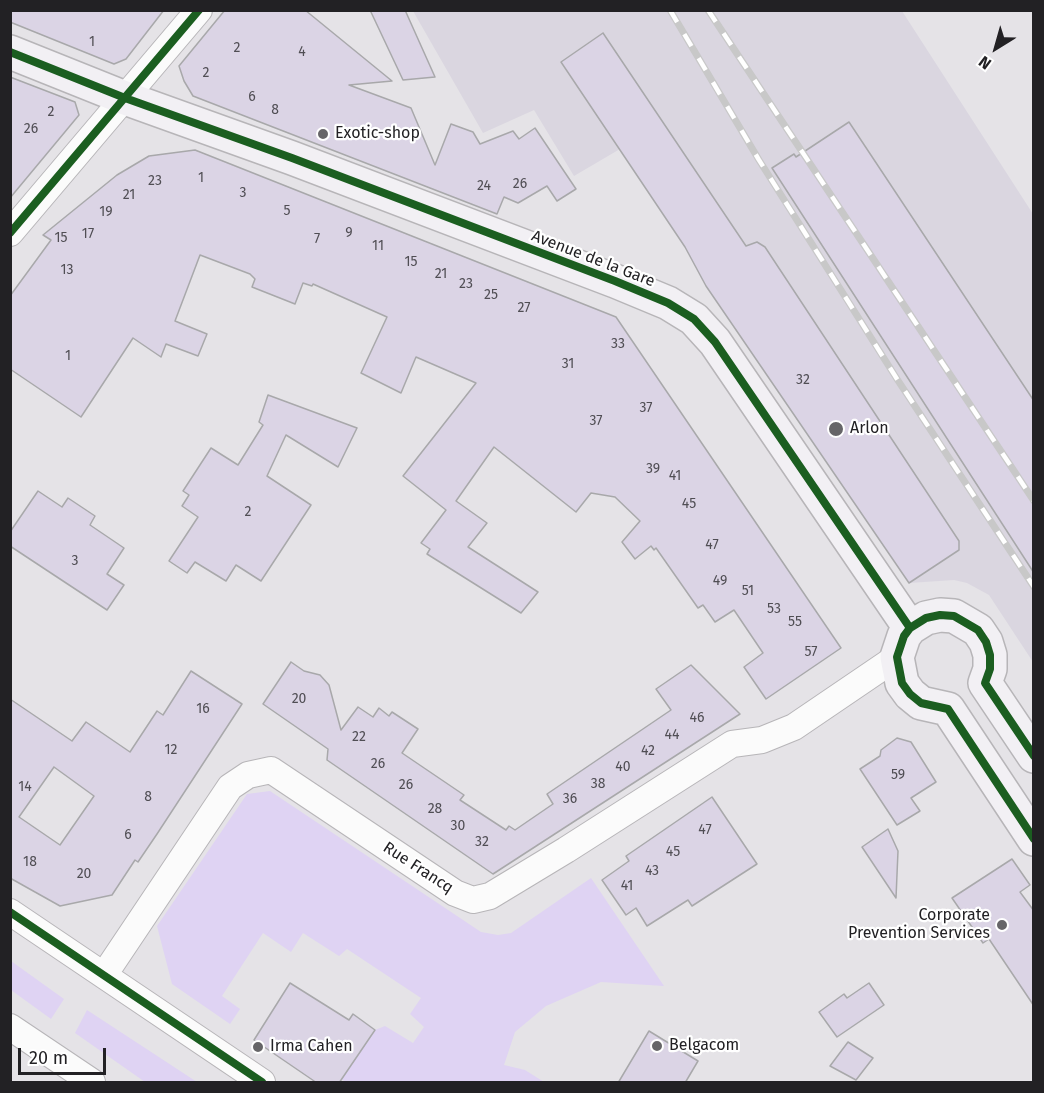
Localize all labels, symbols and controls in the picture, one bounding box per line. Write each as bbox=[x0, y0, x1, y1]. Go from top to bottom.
north arrow bbox=[966, 18, 1026, 78]
house number: 1 bbox=[89, 34, 95, 50]
house number: 2 bbox=[234, 40, 240, 56]
house number: 4 bbox=[298, 44, 306, 60]
text: N bbox=[975, 52, 995, 74]
house number: 2 bbox=[203, 65, 209, 81]
house number: 6 bbox=[248, 89, 256, 105]
house number: 8 bbox=[271, 102, 279, 118]
house number: 2 bbox=[48, 104, 54, 120]
house number: 26 bbox=[24, 121, 38, 137]
place label: Exotic-shop bbox=[335, 124, 420, 144]
marker: Exotic-shop bbox=[316, 127, 330, 141]
house number: 1 bbox=[198, 170, 204, 186]
house number: 23 bbox=[148, 173, 162, 189]
house number: 26 bbox=[513, 176, 527, 192]
house number: 24 bbox=[477, 178, 491, 194]
house number: 3 bbox=[240, 185, 246, 201]
house number: 21 bbox=[123, 187, 135, 203]
house number: 5 bbox=[283, 203, 291, 219]
house number: 19 bbox=[99, 204, 113, 220]
house number: 9 bbox=[345, 225, 353, 241]
house number: 17 bbox=[82, 226, 94, 242]
street label: Avenue de la Gare bbox=[529, 227, 657, 291]
house number: 15 bbox=[54, 230, 68, 246]
house number: 7 bbox=[314, 231, 320, 247]
house number: 11 bbox=[372, 238, 384, 254]
house number: 15 bbox=[404, 254, 418, 270]
house number: 13 bbox=[60, 262, 74, 278]
house number: 21 bbox=[435, 266, 447, 282]
house number: 23 bbox=[459, 276, 473, 292]
house number: 25 bbox=[484, 287, 498, 303]
house number: 27 bbox=[517, 300, 531, 316]
house number: 33 bbox=[611, 336, 625, 352]
house number: 1 bbox=[65, 348, 71, 364]
house number: 31 bbox=[562, 356, 574, 372]
house number: 32 bbox=[796, 372, 810, 388]
house number: 37 bbox=[639, 400, 653, 416]
house number: 37 bbox=[589, 413, 603, 429]
place label: Arlon bbox=[850, 419, 889, 439]
marker: Arlon bbox=[827, 420, 845, 438]
house number: 39 bbox=[646, 461, 660, 477]
house number: 41 bbox=[669, 468, 681, 484]
house number: 45 bbox=[682, 496, 696, 512]
house number: 2 bbox=[245, 504, 251, 520]
house number: 47 bbox=[705, 537, 719, 553]
house number: 3 bbox=[72, 553, 78, 569]
house number: 49 bbox=[713, 573, 727, 589]
house number: 51 bbox=[742, 583, 754, 599]
house number: 53 bbox=[767, 601, 781, 617]
house number: 55 bbox=[788, 614, 802, 630]
house number: 57 bbox=[805, 644, 817, 660]
house number: 20 bbox=[292, 691, 306, 707]
house number: 16 bbox=[196, 701, 210, 717]
house number: 46 bbox=[690, 710, 704, 726]
house number: 44 bbox=[665, 727, 679, 743]
house number: 22 bbox=[352, 729, 366, 745]
house number: 12 bbox=[165, 742, 177, 758]
house number: 42 bbox=[641, 743, 655, 759]
house number: 26 bbox=[371, 756, 385, 772]
house number: 40 bbox=[615, 759, 631, 775]
house number: 59 bbox=[891, 767, 905, 783]
house number: 38 bbox=[591, 776, 605, 792]
house number: 26 bbox=[399, 777, 413, 793]
house number: 14 bbox=[18, 779, 32, 795]
house number: 8 bbox=[144, 789, 152, 805]
house number: 36 bbox=[563, 791, 577, 807]
house number: 28 bbox=[428, 801, 442, 817]
house number: 30 bbox=[451, 818, 465, 834]
house number: 47 bbox=[698, 822, 712, 838]
house number: 6 bbox=[124, 827, 132, 843]
house number: 32 bbox=[475, 834, 489, 850]
street label: Rue Francq bbox=[379, 838, 457, 898]
house number: 45 bbox=[666, 844, 680, 860]
house number: 18 bbox=[23, 854, 37, 870]
house number: 43 bbox=[645, 863, 659, 879]
house number: 20 bbox=[77, 866, 91, 882]
house number: 41 bbox=[621, 878, 633, 894]
place label: Corporate Prevention Services bbox=[848, 906, 990, 944]
marker: Corporate Prevention Services bbox=[995, 918, 1009, 932]
scale bar bbox=[21, 1036, 110, 1074]
place label: Belgacom bbox=[669, 1036, 739, 1056]
place label: Irma Cahen bbox=[270, 1037, 353, 1057]
marker: Belgacom bbox=[650, 1039, 664, 1053]
marker: Irma Cahen bbox=[251, 1040, 265, 1054]
text: 20 m bbox=[29, 1047, 68, 1069]

